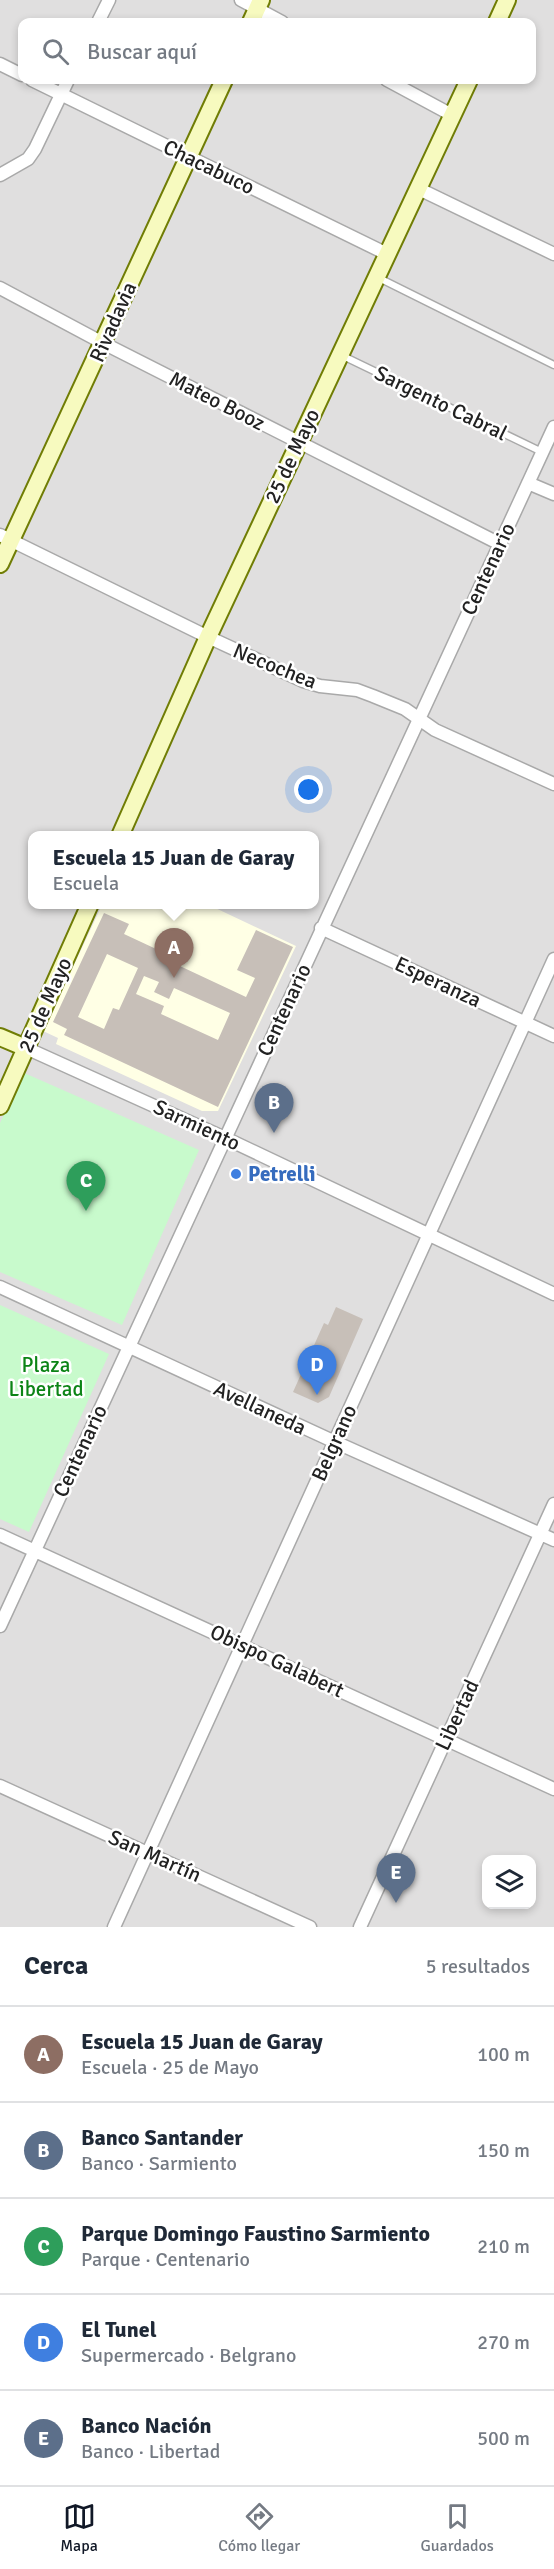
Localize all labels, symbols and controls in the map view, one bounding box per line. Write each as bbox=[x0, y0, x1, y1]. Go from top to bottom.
search box bbox=[18, 18, 536, 84]
icon: search bbox=[39, 35, 72, 68]
text: Buscar aquí bbox=[87, 38, 197, 65]
street label: Chacabuco bbox=[159, 134, 259, 200]
street label: Rivadavia bbox=[84, 278, 142, 366]
street label: Sargento Cabral bbox=[370, 360, 512, 446]
street label: Mateo Booz bbox=[165, 366, 269, 436]
street label: 25 de Mayo bbox=[259, 405, 325, 507]
street label: Centenario bbox=[455, 519, 521, 619]
street label: Necochea bbox=[229, 637, 321, 695]
your location bbox=[294, 775, 323, 804]
popup bbox=[28, 831, 319, 909]
text: Escuela 15 Juan de Garay bbox=[53, 844, 294, 871]
text: Escuela bbox=[53, 871, 119, 896]
pin: A bbox=[154, 928, 194, 978]
street label: Esperanza bbox=[391, 951, 485, 1013]
street label: 25 de Mayo bbox=[13, 953, 77, 1057]
street label: Centenario bbox=[251, 960, 317, 1060]
pin: B bbox=[254, 1084, 294, 1133]
street label: Sarmiento bbox=[150, 1094, 244, 1156]
place label: Petrelli bbox=[248, 1161, 316, 1187]
pin: C bbox=[66, 1162, 106, 1211]
marker: Petrelli bbox=[229, 1167, 243, 1181]
pin: D bbox=[298, 1346, 336, 1395]
park label: Plaza Libertad bbox=[8, 1352, 84, 1402]
street label: Avellaneda bbox=[210, 1375, 310, 1441]
street label: Centenario bbox=[47, 1401, 113, 1501]
street label: Belgrano bbox=[306, 1401, 362, 1485]
street label: Obispo Galabert bbox=[206, 1619, 348, 1703]
street label: Libertad bbox=[429, 1675, 485, 1755]
street label: San Martín bbox=[105, 1824, 205, 1888]
pin: E bbox=[376, 1854, 416, 1903]
map controls bbox=[482, 1855, 536, 1909]
button: layers bbox=[482, 1855, 536, 1909]
text: Cerca bbox=[24, 1950, 88, 1982]
text: 5 resultados bbox=[426, 1954, 530, 1979]
text: Escuela 15 Juan de Garay bbox=[81, 2028, 323, 2055]
text: A bbox=[37, 2042, 50, 2067]
text: 100 m bbox=[477, 2042, 530, 2067]
text: Escuela · 25 de Mayo bbox=[81, 2055, 259, 2080]
text: Banco Santander bbox=[81, 2124, 243, 2151]
text: B bbox=[37, 2138, 50, 2163]
text: 150 m bbox=[477, 2138, 530, 2163]
text: Banco · Sarmiento bbox=[81, 2151, 237, 2176]
text: Parque Domingo Faustino Sarmiento bbox=[81, 2220, 430, 2247]
text: C bbox=[37, 2234, 50, 2259]
text: 210 m bbox=[477, 2234, 530, 2259]
text: Parque · Centenario bbox=[81, 2247, 250, 2272]
text: El Tunel bbox=[81, 2316, 157, 2343]
text: D bbox=[37, 2330, 50, 2355]
text: 270 m bbox=[477, 2330, 530, 2355]
text: Supermercado · Belgrano bbox=[81, 2343, 296, 2368]
text: Banco Nación bbox=[81, 2412, 212, 2439]
text: E bbox=[38, 2426, 49, 2451]
text: 500 m bbox=[477, 2426, 530, 2451]
text: Banco · Libertad bbox=[81, 2439, 220, 2464]
tab: Mapa bbox=[60, 2500, 98, 2556]
tab: Cómo llegar bbox=[218, 2500, 300, 2556]
tab: Guardados bbox=[421, 2500, 494, 2556]

